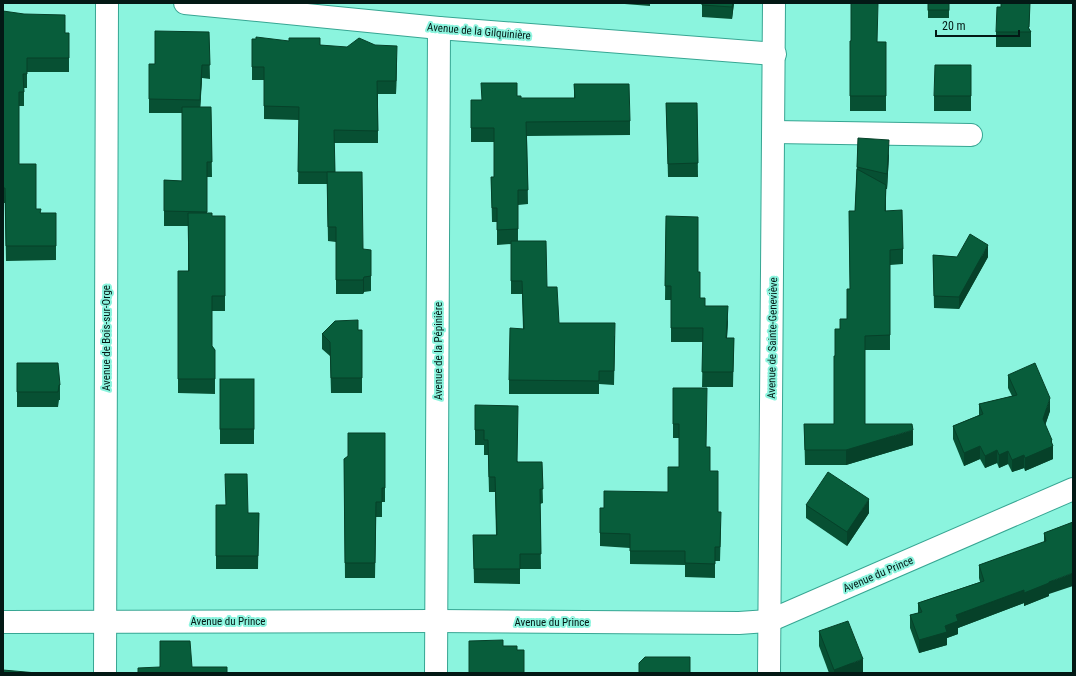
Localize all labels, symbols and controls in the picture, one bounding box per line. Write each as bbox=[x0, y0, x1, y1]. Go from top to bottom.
scale bar bbox=[936, 12, 1019, 38]
text: 20 m bbox=[942, 19, 966, 33]
street label: Avenue de la Gilquinière bbox=[427, 20, 531, 43]
street label: Avenue de Sainte-Geneviève bbox=[765, 277, 780, 399]
street label: Avenue de Bois-sur-Orge bbox=[100, 285, 113, 391]
street label: Avenue de la Pépinière bbox=[432, 302, 445, 400]
street label: Avenue du Prince bbox=[841, 554, 915, 595]
street label: Avenue du Prince bbox=[190, 615, 266, 628]
street label: Avenue du Prince bbox=[514, 616, 590, 629]

